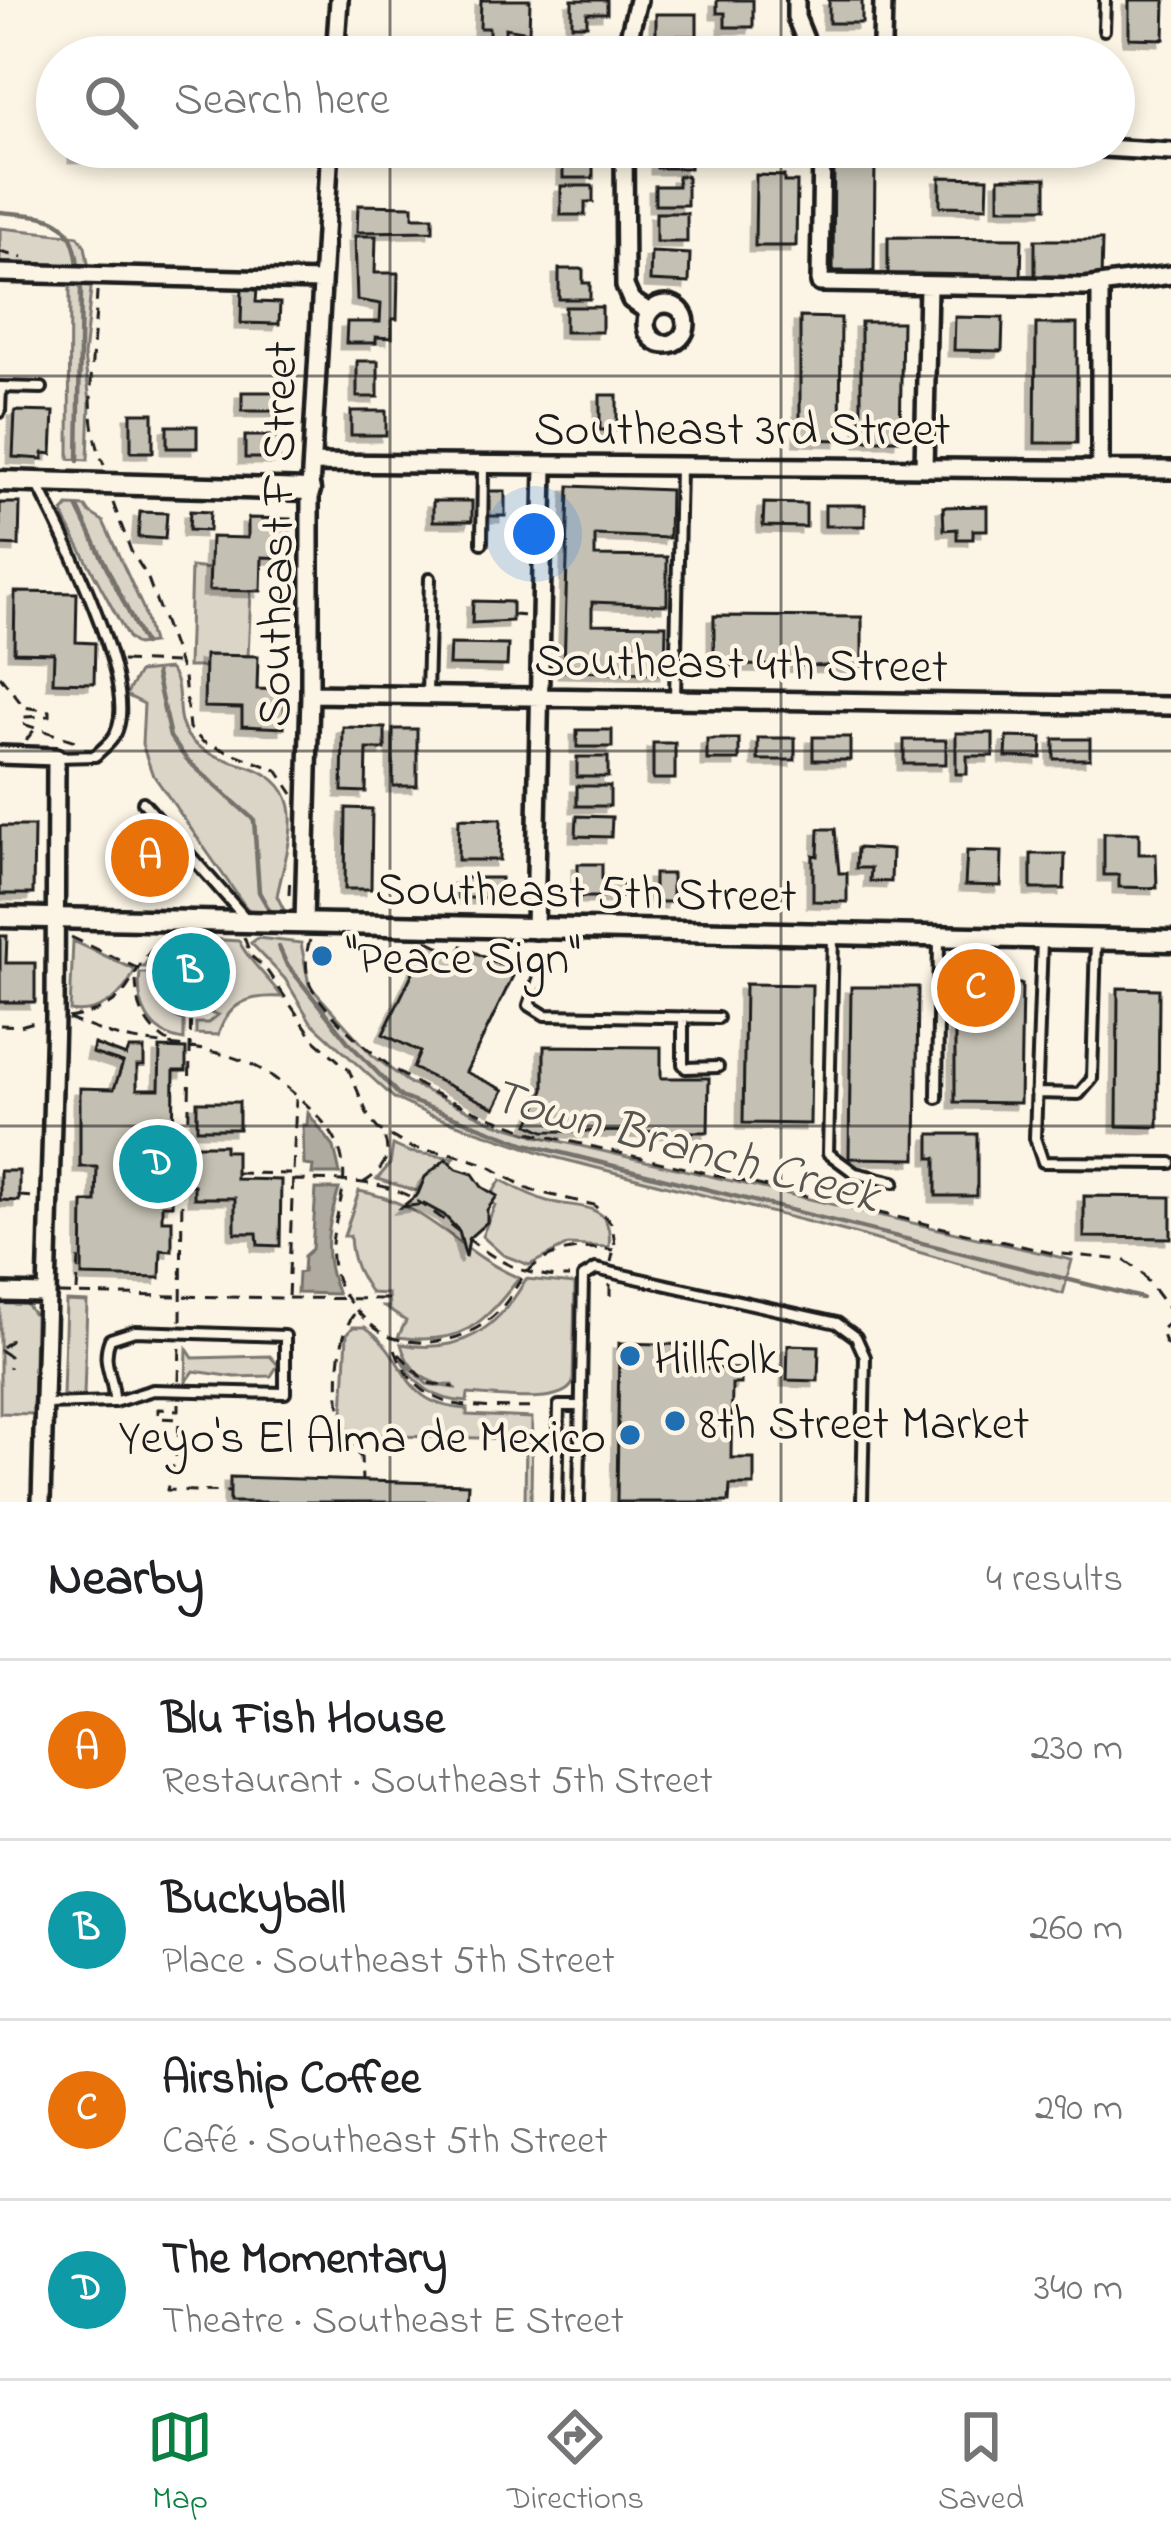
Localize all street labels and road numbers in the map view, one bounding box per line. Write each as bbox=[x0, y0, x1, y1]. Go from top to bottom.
street label: Southeast F Street bbox=[242, 340, 318, 728]
street label: Southeast 3rd Street bbox=[534, 397, 950, 467]
street label: Southeast 4th Street bbox=[533, 627, 948, 705]
street label: Southeast 5th Street bbox=[375, 856, 797, 934]

